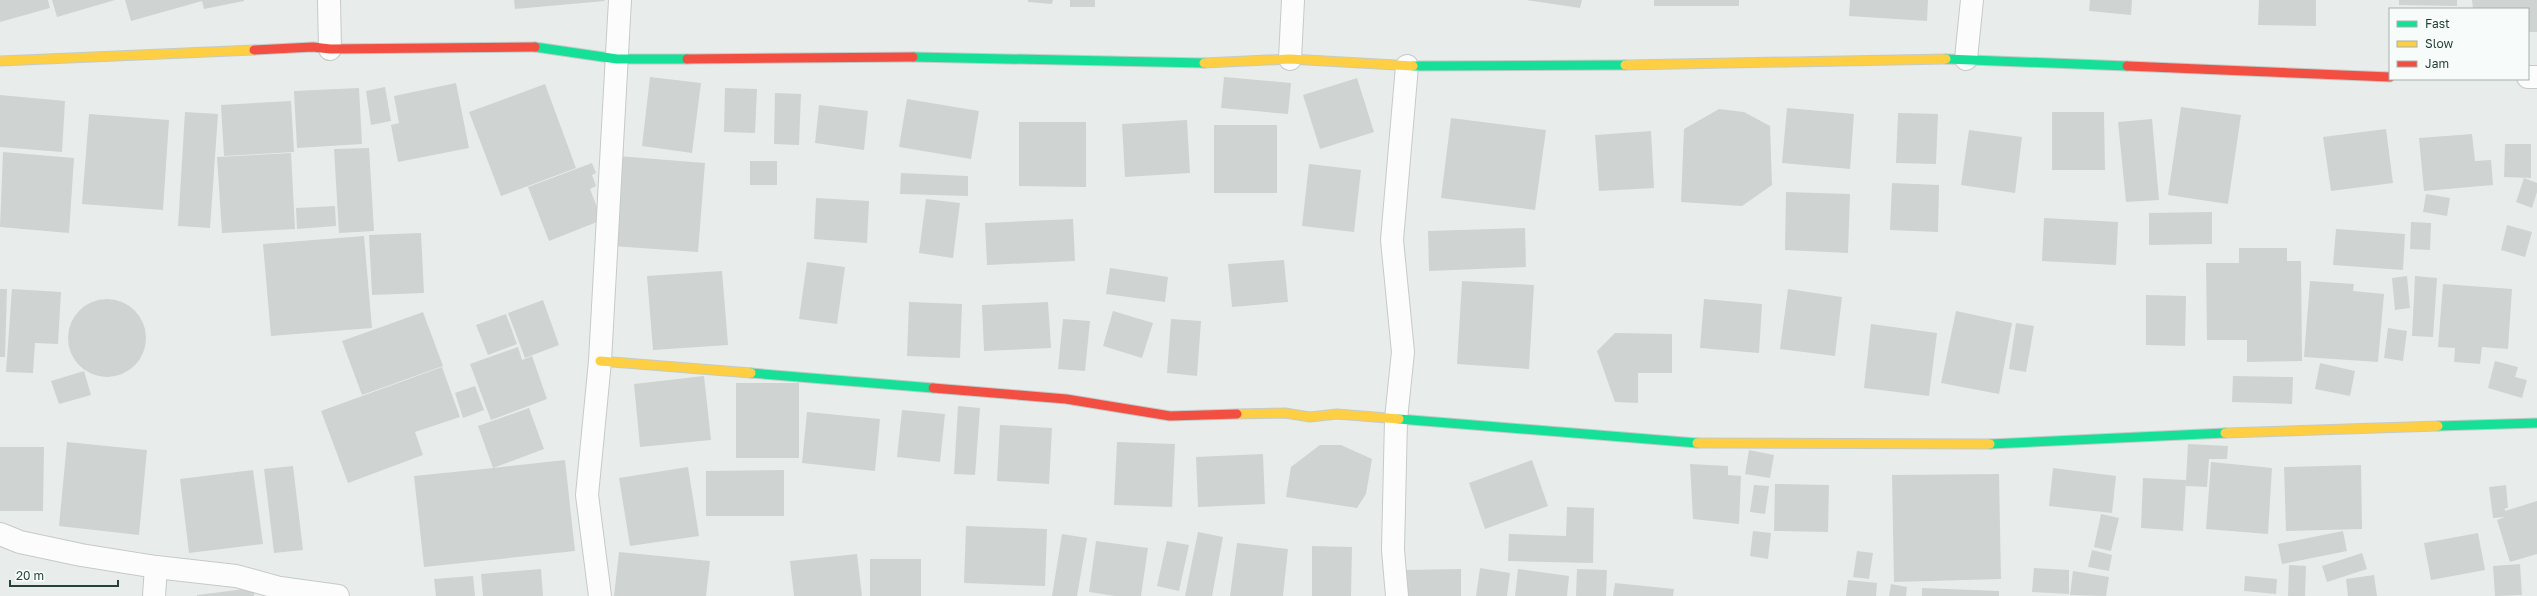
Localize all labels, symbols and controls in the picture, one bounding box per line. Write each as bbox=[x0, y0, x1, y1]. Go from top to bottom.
legend bbox=[2389, 8, 2529, 80]
text: Fast bbox=[2425, 16, 2450, 31]
text: Slow bbox=[2425, 36, 2453, 51]
text: Jam bbox=[2425, 56, 2449, 71]
scale bar bbox=[10, 562, 118, 588]
text: 20 m bbox=[16, 568, 44, 583]

